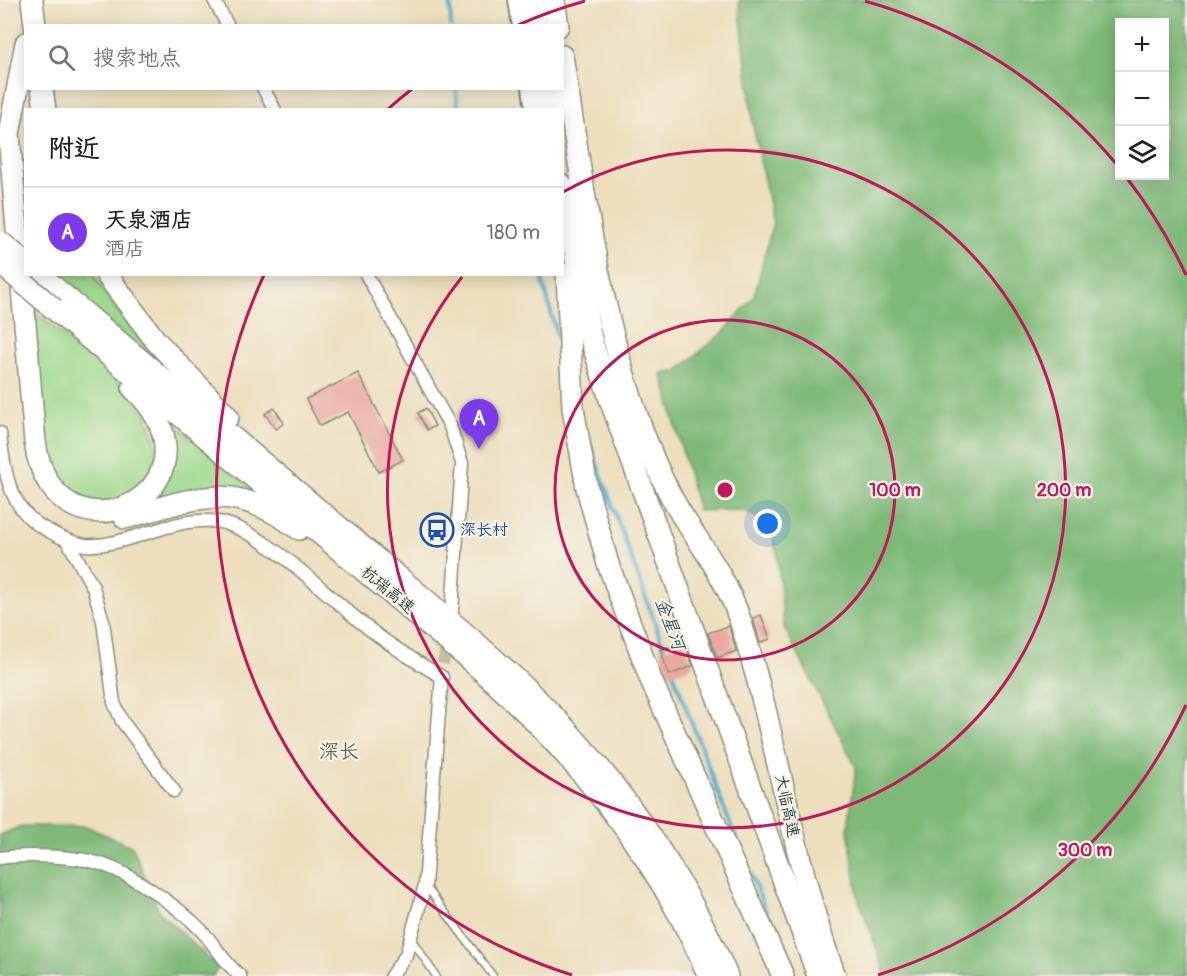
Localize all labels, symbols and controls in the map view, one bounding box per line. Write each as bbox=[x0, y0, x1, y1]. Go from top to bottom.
map controls bbox=[1115, 18, 1169, 180]
button: + bbox=[1115, 18, 1169, 72]
search box bbox=[24, 24, 564, 90]
icon: search bbox=[45, 41, 78, 74]
text: 搜索地点 bbox=[93, 44, 181, 72]
button: − bbox=[1115, 72, 1169, 126]
button: layers bbox=[1115, 126, 1169, 180]
text: 附近 bbox=[48, 133, 100, 165]
text: 天泉酒店 bbox=[105, 206, 193, 234]
text: A bbox=[61, 220, 74, 245]
text: 180 m bbox=[486, 220, 540, 245]
text: 酒店 bbox=[105, 236, 145, 261]
pin: A bbox=[460, 400, 498, 449]
text: 100 m bbox=[869, 479, 921, 502]
text: 200 m bbox=[1037, 479, 1091, 502]
centre of rings bbox=[715, 480, 735, 500]
your location bbox=[753, 509, 782, 538]
bus stop icon: 深长村 bbox=[419, 512, 455, 548]
place label: 深长村 bbox=[460, 520, 508, 540]
street label: 杭瑞高速 bbox=[357, 562, 419, 618]
water label: 金星河 bbox=[650, 595, 691, 656]
district label: 深长 bbox=[319, 739, 359, 764]
street label: 大临高速 bbox=[771, 773, 803, 839]
text: 300 m bbox=[1058, 839, 1112, 862]

